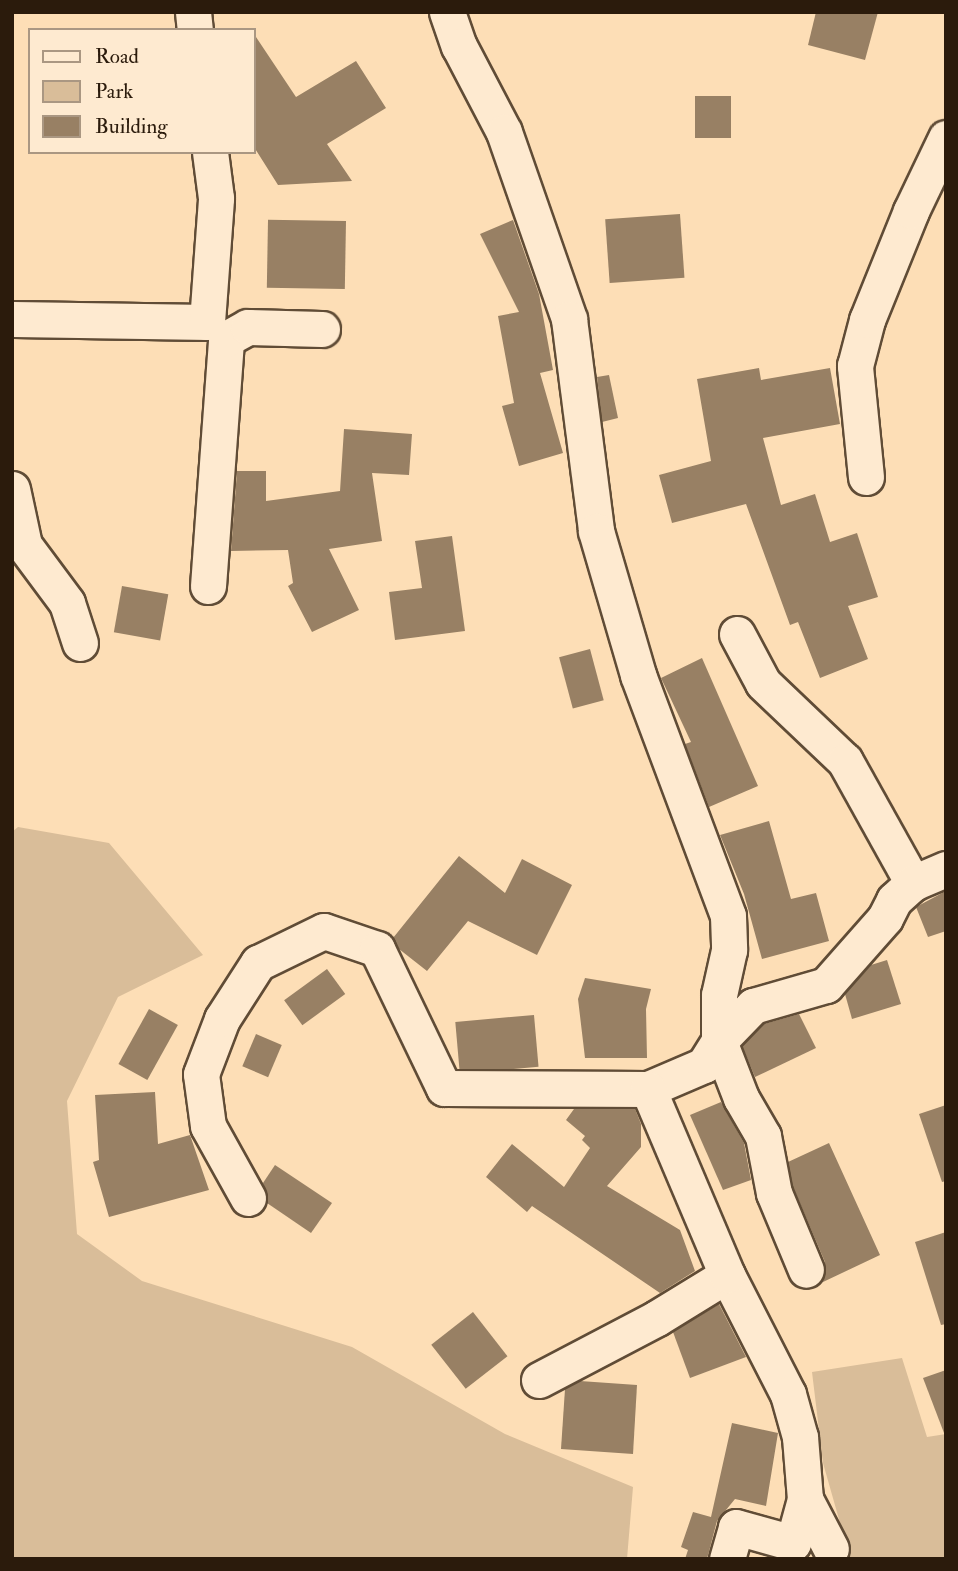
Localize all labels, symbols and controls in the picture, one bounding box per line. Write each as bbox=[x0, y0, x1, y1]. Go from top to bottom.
legend bbox=[28, 28, 256, 154]
text: Road bbox=[95, 43, 139, 70]
text: Park bbox=[95, 78, 133, 105]
text: Building bbox=[95, 113, 168, 140]

